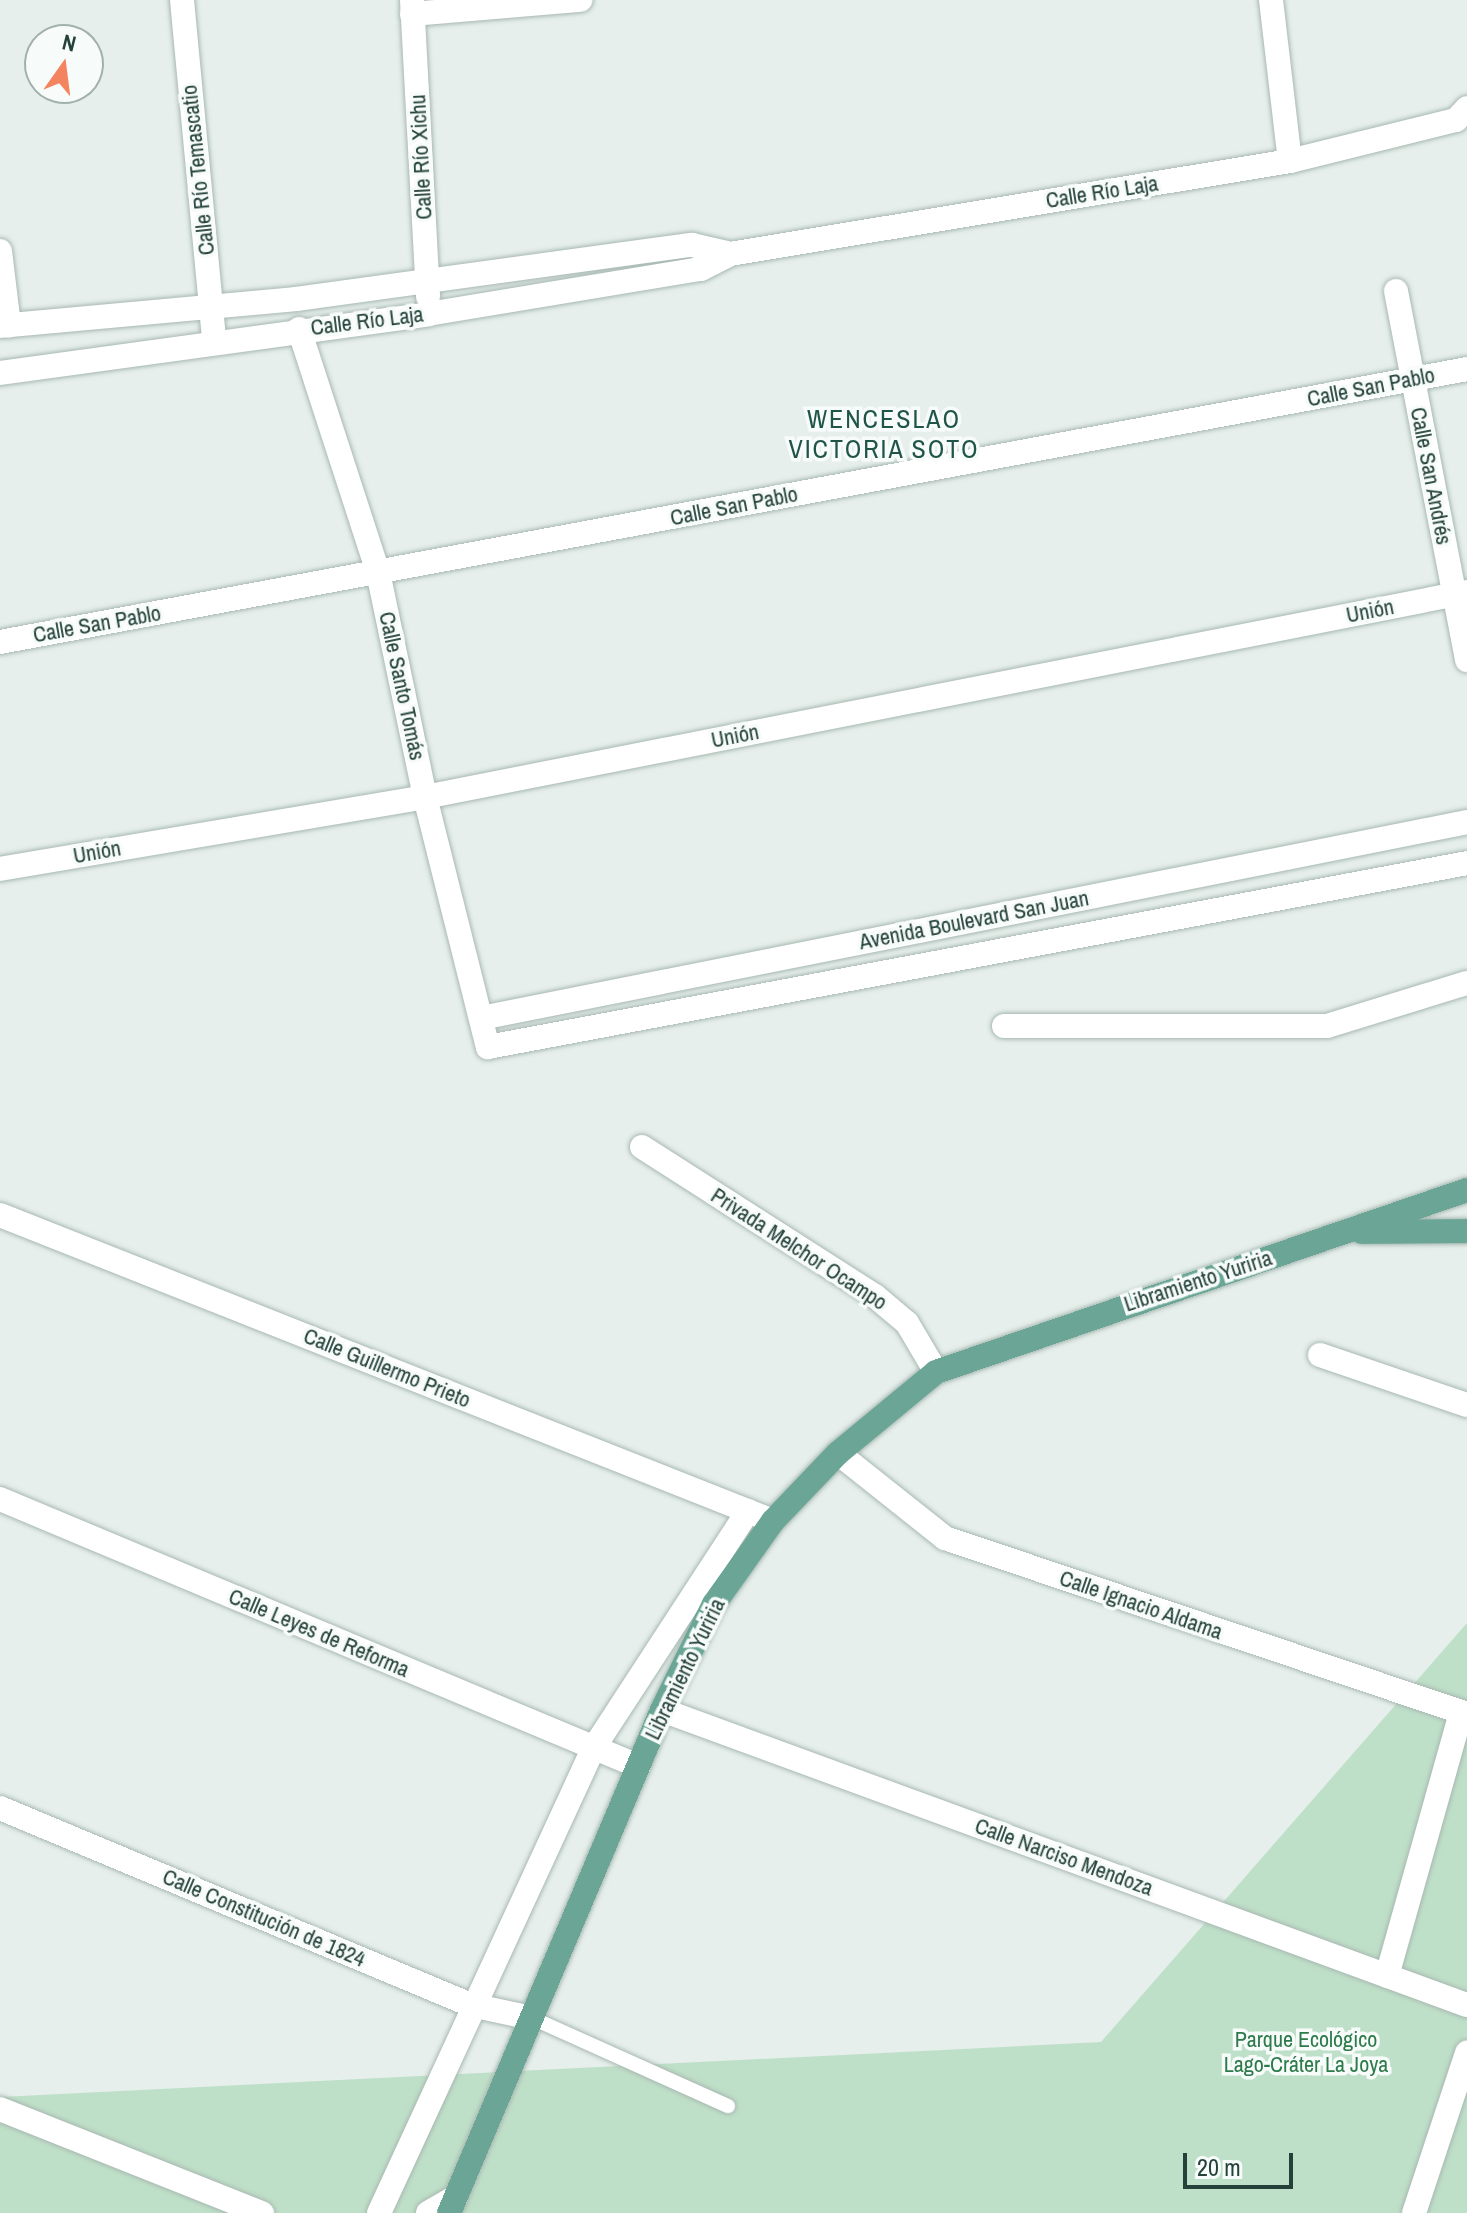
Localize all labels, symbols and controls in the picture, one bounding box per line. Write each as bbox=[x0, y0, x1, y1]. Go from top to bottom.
north arrow bbox=[24, 24, 104, 104]
text: N bbox=[59, 27, 79, 59]
street label: Calle Río Temascatio bbox=[176, 83, 220, 257]
street label: Calle Río Xichu bbox=[405, 94, 437, 220]
street label: Calle Río Laja bbox=[1044, 170, 1160, 214]
street label: Calle Río Laja bbox=[309, 301, 425, 341]
street label: Calle San Pablo bbox=[1305, 362, 1437, 412]
district label: WENCESLAO VICTORIA SOTO bbox=[788, 403, 980, 464]
street label: Calle San Andrés bbox=[1405, 405, 1457, 547]
street label: Calle San Pablo bbox=[668, 481, 800, 531]
street label: Unión bbox=[1344, 593, 1396, 629]
street label: Calle San Pablo bbox=[31, 600, 163, 648]
street label: Calle Santo Tomás bbox=[373, 609, 431, 763]
street label: Unión bbox=[709, 718, 761, 754]
street label: Unión bbox=[71, 835, 123, 869]
street label: Avenida Boulevard San Juan bbox=[857, 885, 1091, 955]
street label: Privada Melchor Ocampo bbox=[706, 1182, 892, 1316]
street label: Libramiento Yuriria bbox=[1120, 1245, 1276, 1317]
street label: Calle Guillermo Prieto bbox=[300, 1323, 474, 1413]
street label: Calle Ignacio Aldama bbox=[1056, 1565, 1226, 1645]
street label: Calle Leyes de Reforma bbox=[225, 1583, 413, 1683]
street label: Libramiento Yuriria bbox=[639, 1594, 731, 1744]
street label: Calle Narciso Mendoza bbox=[971, 1813, 1157, 1901]
street label: Calle Constitución de 1824 bbox=[159, 1863, 369, 1973]
park label: Parque Ecológico Lago-Cráter La Joya bbox=[1224, 2026, 1388, 2078]
scale bar bbox=[1187, 2137, 1297, 2187]
text: 20 m bbox=[1197, 2151, 1241, 2183]

